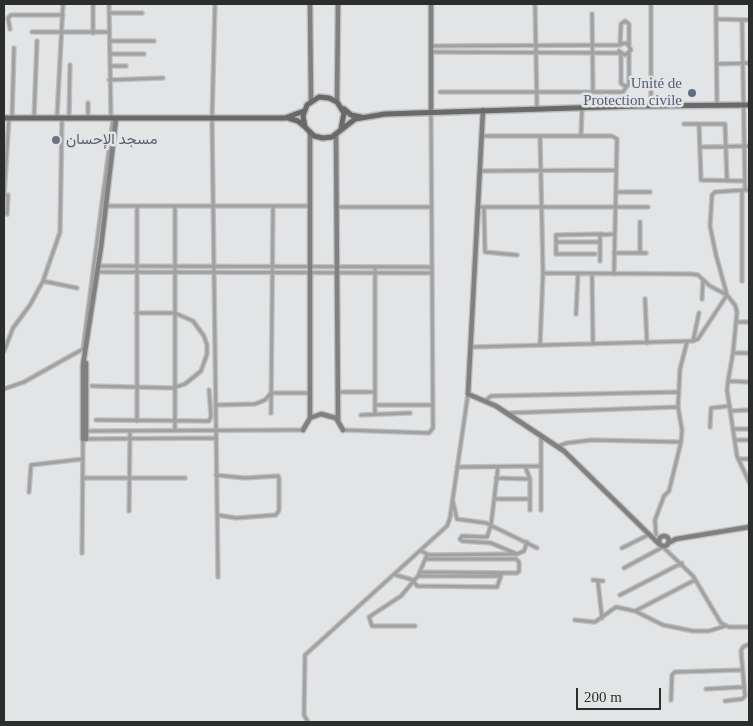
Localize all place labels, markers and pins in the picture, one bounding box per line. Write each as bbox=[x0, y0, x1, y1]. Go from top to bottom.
place label: Unité de Protection civile bbox=[583, 75, 682, 110]
marker: Unité de Protection civile bbox=[686, 87, 698, 99]
place label: مسجد الإحسان bbox=[66, 131, 157, 149]
marker: مسجد الإحسان bbox=[50, 134, 62, 146]

